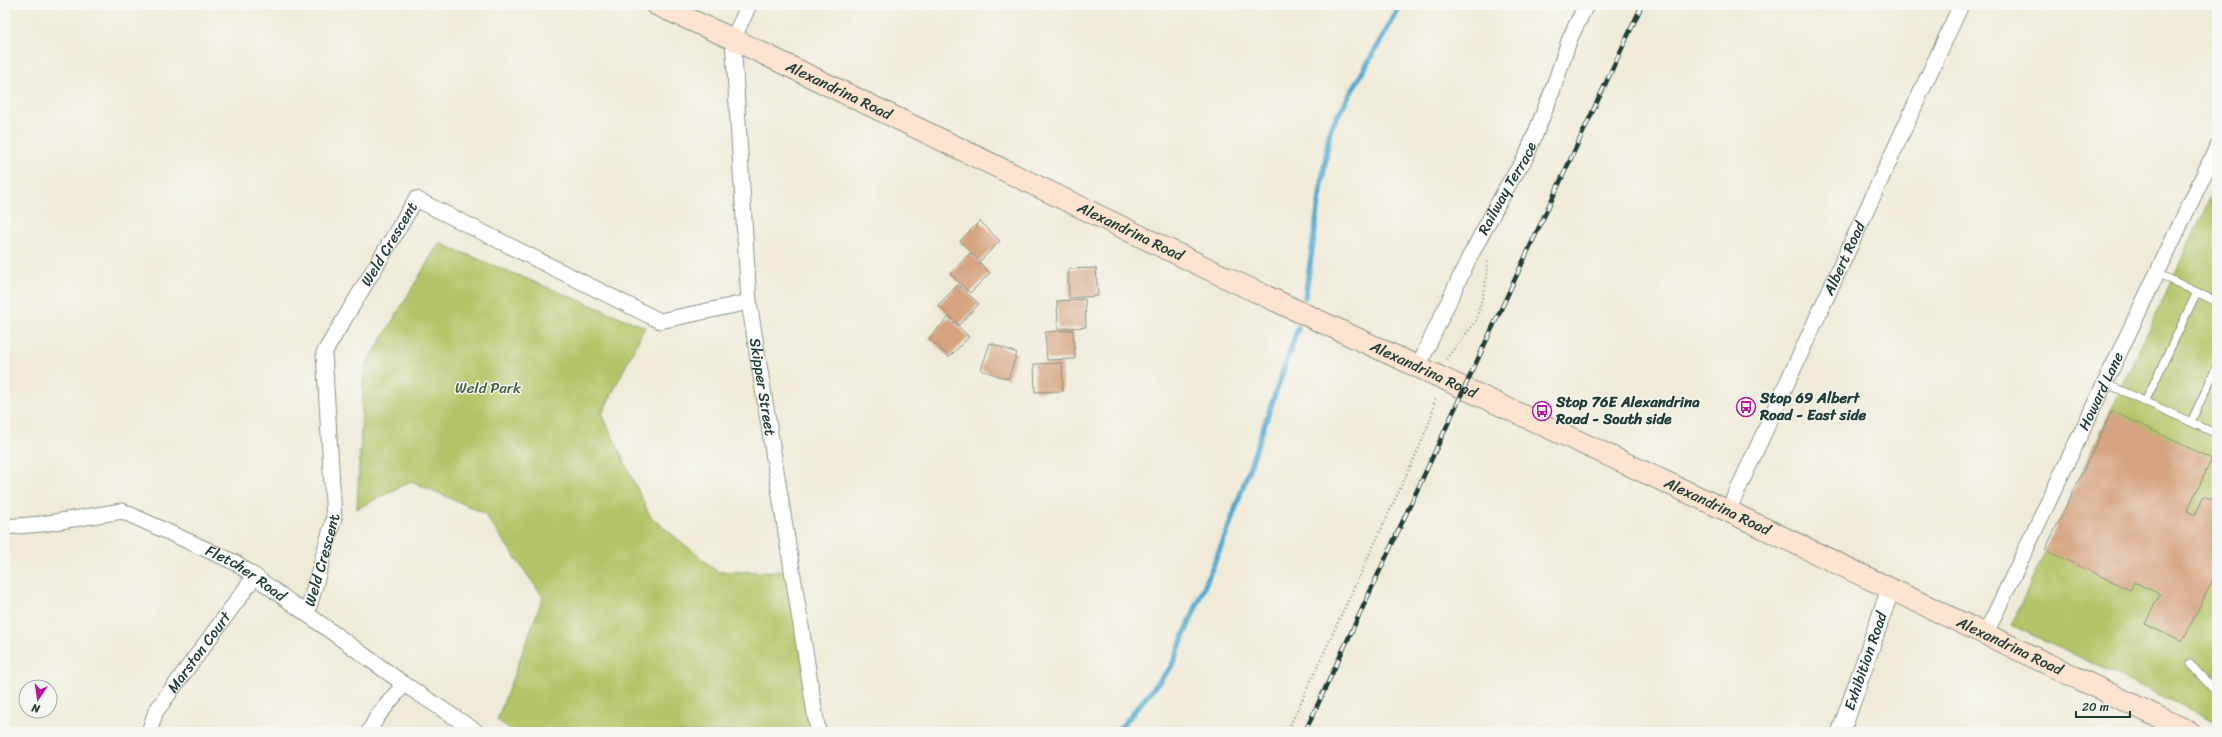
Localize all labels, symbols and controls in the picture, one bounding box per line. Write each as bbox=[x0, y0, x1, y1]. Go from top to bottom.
street label: Alexandrina Road bbox=[781, 53, 897, 128]
street label: Railway Terrace bbox=[1471, 138, 1544, 240]
street label: Alexandrina Road bbox=[1072, 194, 1189, 269]
street label: Weld Crescent bbox=[354, 196, 425, 291]
street label: Albert Road bbox=[1816, 216, 1873, 301]
street label: Alexandrina Road bbox=[1365, 333, 1482, 406]
street label: Skipper Street bbox=[742, 336, 783, 438]
street label: Howard Lane bbox=[2071, 347, 2131, 435]
park label: Weld Park bbox=[455, 375, 522, 401]
place label: Stop 69 Albert Road - East side bbox=[1759, 385, 1867, 428]
place label: Stop 76E Alexandrina Road - South side bbox=[1555, 389, 1700, 432]
bus stop icon: Stop 69 Albert Road - East side bbox=[1735, 396, 1757, 418]
bus stop icon: Stop 76E Alexandrina Road - South side bbox=[1531, 400, 1553, 422]
street label: Alexandrina Road bbox=[1659, 470, 1776, 543]
street label: Weld Crescent bbox=[297, 513, 347, 609]
street label: Fletcher Road bbox=[201, 538, 293, 609]
street label: Marston Court bbox=[160, 605, 238, 698]
street label: Exhibition Road bbox=[1836, 607, 1895, 714]
street label: Alexandrina Road bbox=[1951, 609, 2068, 683]
north arrow bbox=[18, 679, 58, 719]
scale bar bbox=[2076, 693, 2130, 719]
text: 20 m bbox=[2082, 696, 2109, 718]
text: N bbox=[30, 698, 43, 719]

